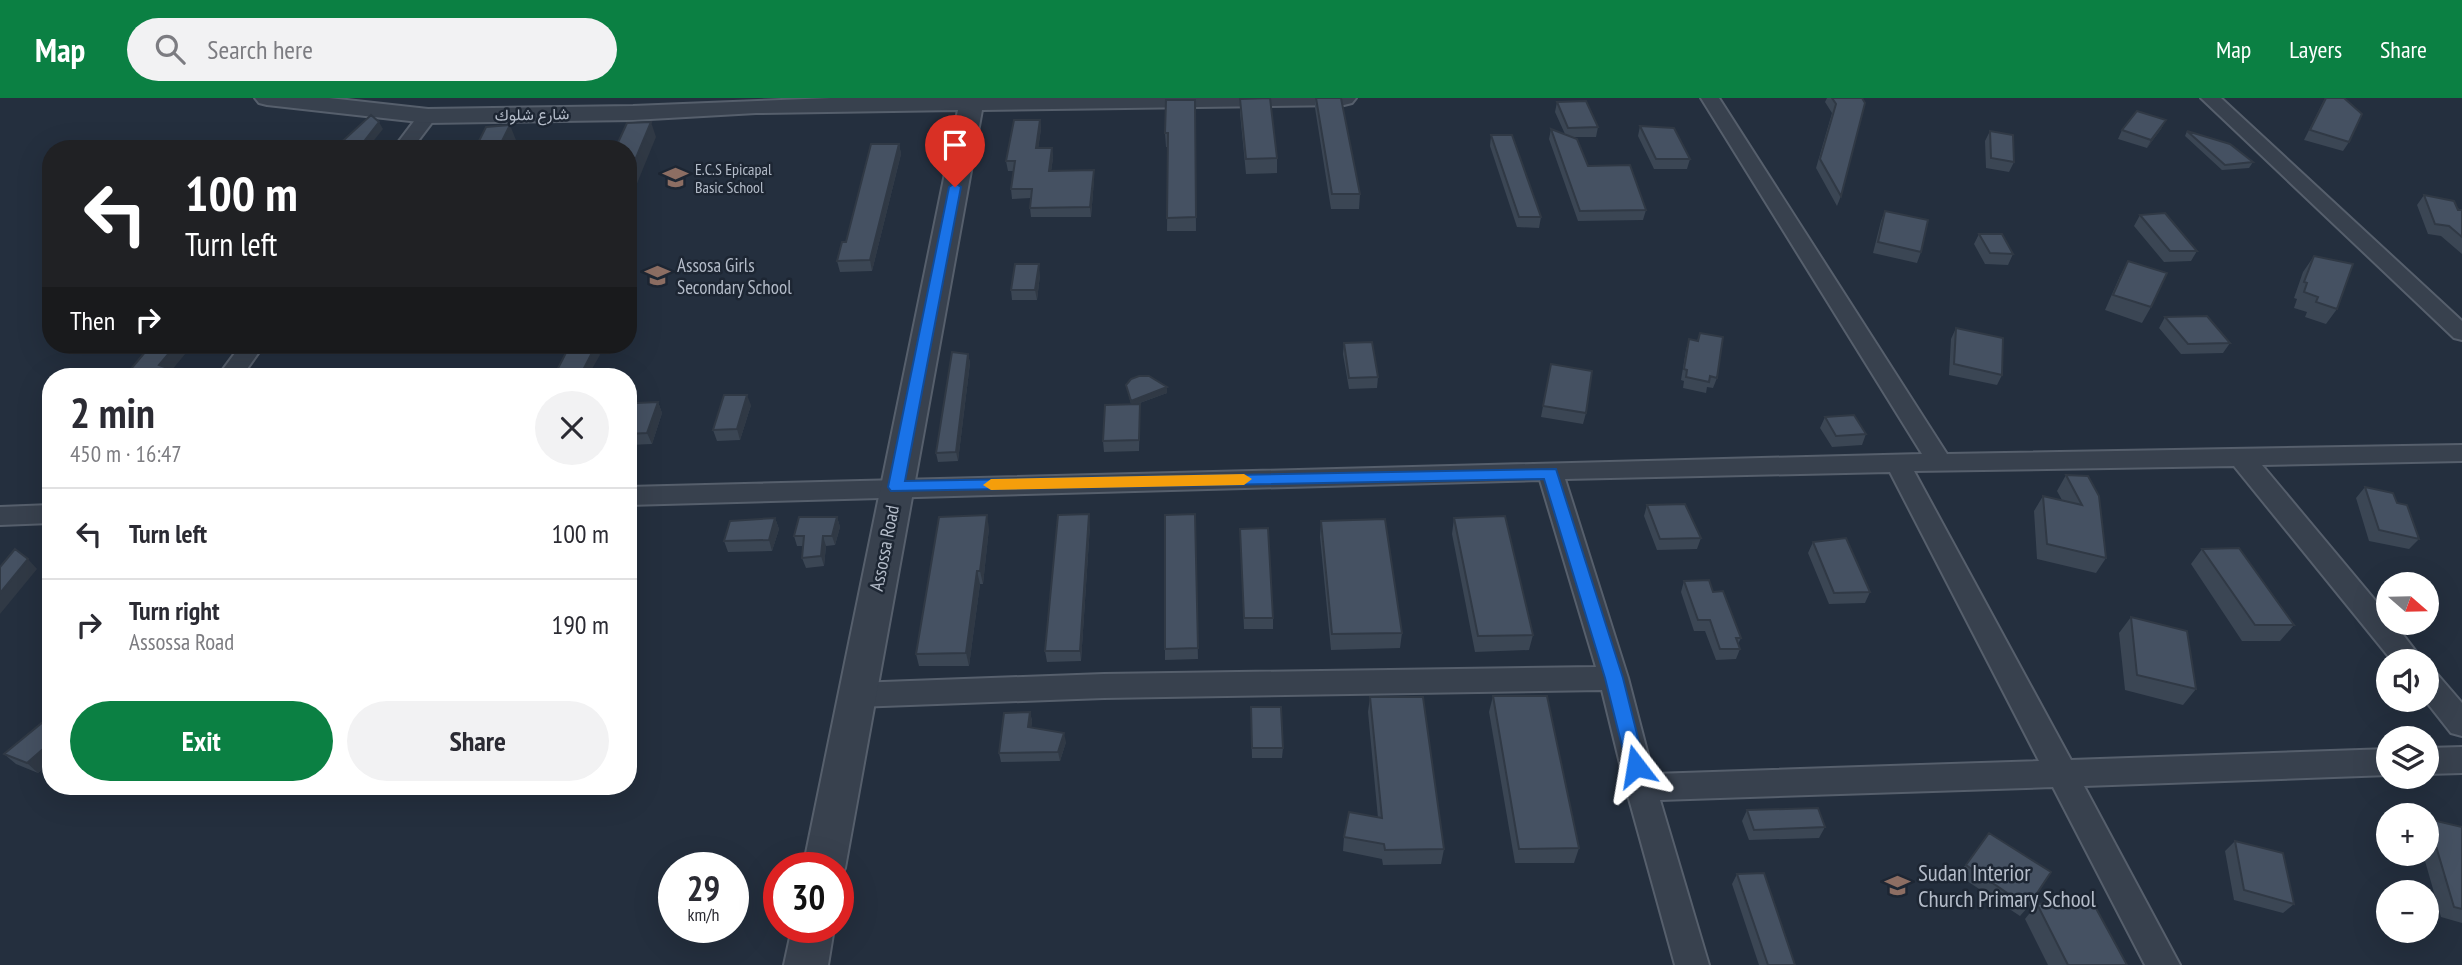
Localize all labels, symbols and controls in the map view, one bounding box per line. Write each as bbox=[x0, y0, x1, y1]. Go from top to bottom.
search box bbox=[127, 18, 617, 81]
text: Map bbox=[35, 28, 85, 71]
icon: search bbox=[151, 30, 189, 68]
text: Search here bbox=[207, 33, 313, 66]
text: Map bbox=[2216, 34, 2251, 65]
text: Layers bbox=[2289, 34, 2342, 65]
text: Share bbox=[2380, 34, 2427, 65]
street label: شارع شلوك bbox=[495, 103, 569, 127]
pin bbox=[925, 115, 985, 187]
icon: arrive bbox=[936, 126, 974, 164]
place label: E.C.S Epicapal Basic School bbox=[695, 159, 772, 197]
text: 100 m bbox=[185, 161, 298, 225]
school or university icon: E.C.S Epicapal Basic School bbox=[661, 164, 689, 192]
icon: left bbox=[70, 168, 161, 259]
text: Turn left bbox=[185, 223, 277, 265]
place label: Assosa Girls Secondary School bbox=[677, 253, 792, 299]
school or university icon: Assosa Girls Secondary School bbox=[643, 262, 671, 290]
icon: right bbox=[129, 301, 167, 339]
text: Then bbox=[70, 304, 115, 337]
text: 2 min bbox=[70, 385, 155, 440]
button: close bbox=[535, 391, 609, 465]
text: 450 m · 16:47 bbox=[70, 439, 182, 468]
street label: Assossa Road bbox=[864, 503, 904, 593]
icon: left bbox=[70, 515, 108, 553]
text: Turn left bbox=[129, 517, 207, 550]
text: 100 m bbox=[551, 517, 609, 550]
north arrow bbox=[2376, 572, 2440, 635]
map controls bbox=[2376, 572, 2439, 943]
text: Turn right bbox=[129, 594, 220, 627]
icon: right bbox=[70, 606, 108, 644]
text: 190 m bbox=[551, 608, 609, 641]
text: Assossa Road bbox=[129, 627, 234, 656]
button: sound bbox=[2376, 649, 2439, 712]
button: Exit bbox=[70, 701, 333, 781]
button: Share bbox=[347, 701, 609, 781]
button: layers bbox=[2376, 726, 2439, 789]
position arrow bbox=[1599, 729, 1673, 803]
button: + bbox=[2376, 803, 2439, 866]
speed limit sign: 30 bbox=[763, 852, 854, 943]
place label: Sudan Interior Church Primary School bbox=[1918, 858, 2097, 913]
text: 29 bbox=[687, 865, 720, 911]
school or university icon: Sudan Interior Church Primary School bbox=[1884, 871, 1912, 899]
button: − bbox=[2376, 880, 2439, 943]
text: km/h bbox=[688, 903, 719, 926]

